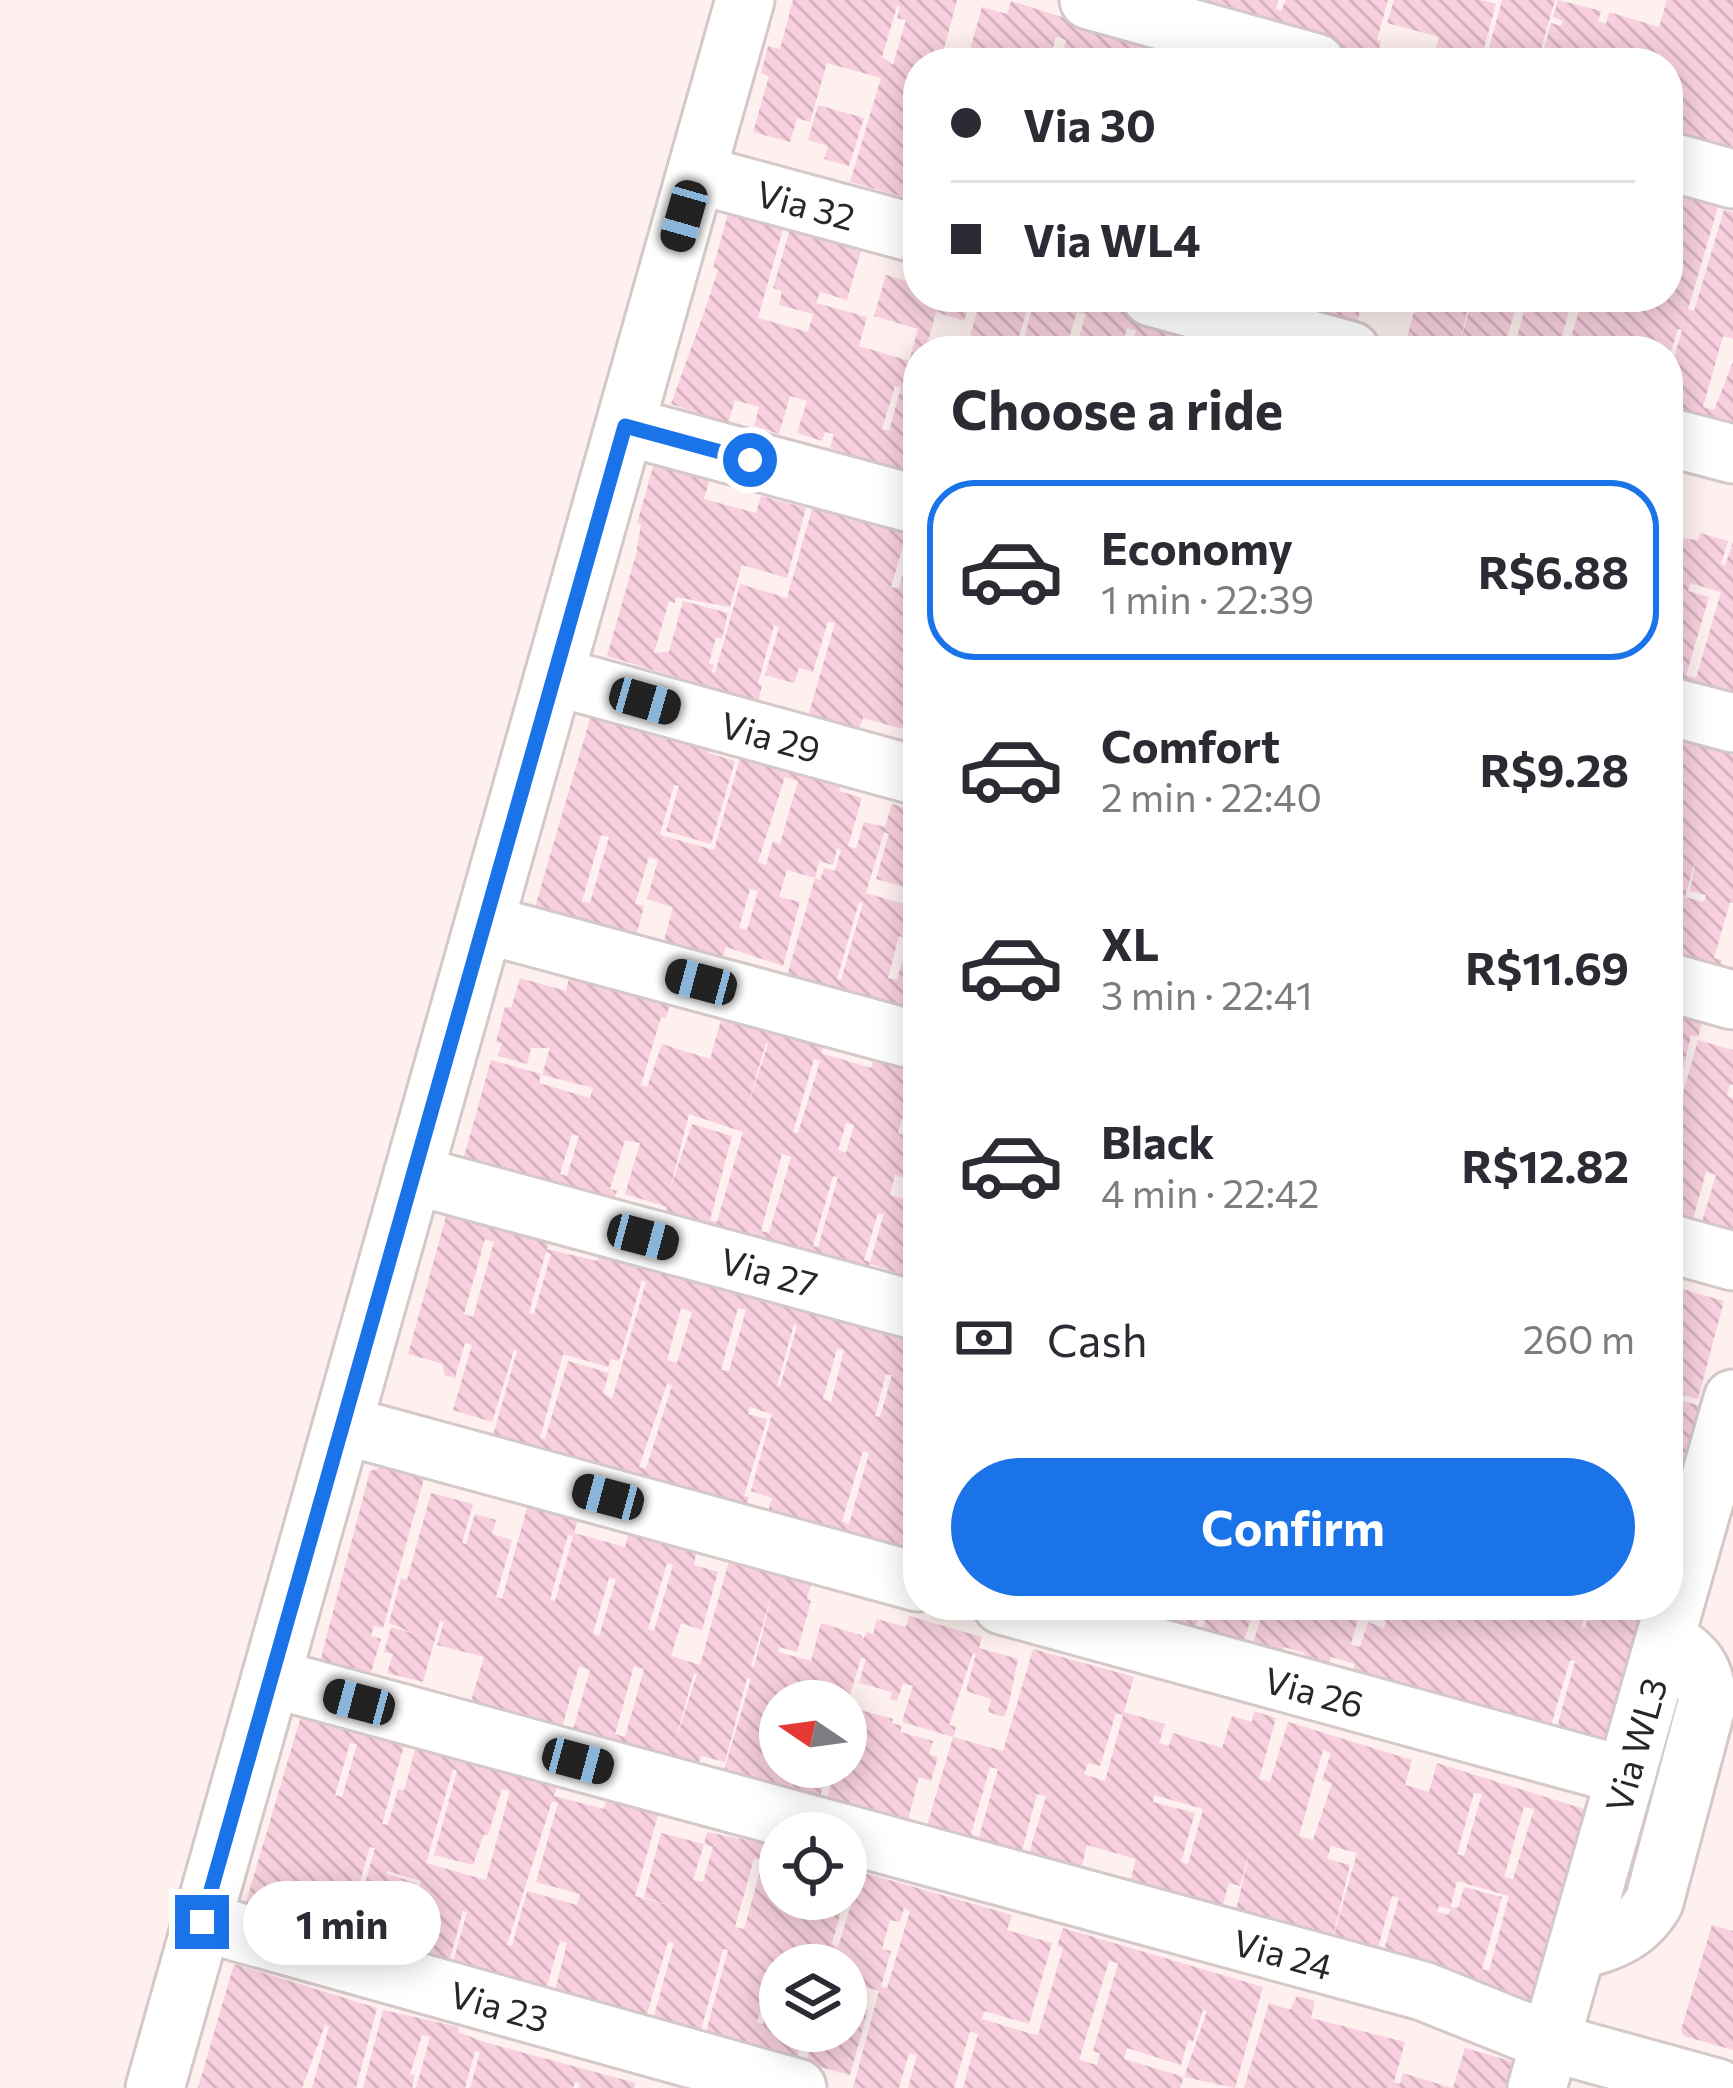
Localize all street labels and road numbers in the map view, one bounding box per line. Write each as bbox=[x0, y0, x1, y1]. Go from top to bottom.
street label: Via 32 bbox=[752, 169, 860, 238]
street label: Via 29 bbox=[716, 701, 826, 770]
street label: Via 27 bbox=[716, 1237, 823, 1305]
street label: Via 26 bbox=[1260, 1656, 1369, 1725]
street label: Via WL3 bbox=[1595, 1672, 1675, 1817]
street label: Via 24 bbox=[1229, 1918, 1337, 1987]
street label: Via 23 bbox=[445, 1970, 554, 2040]

